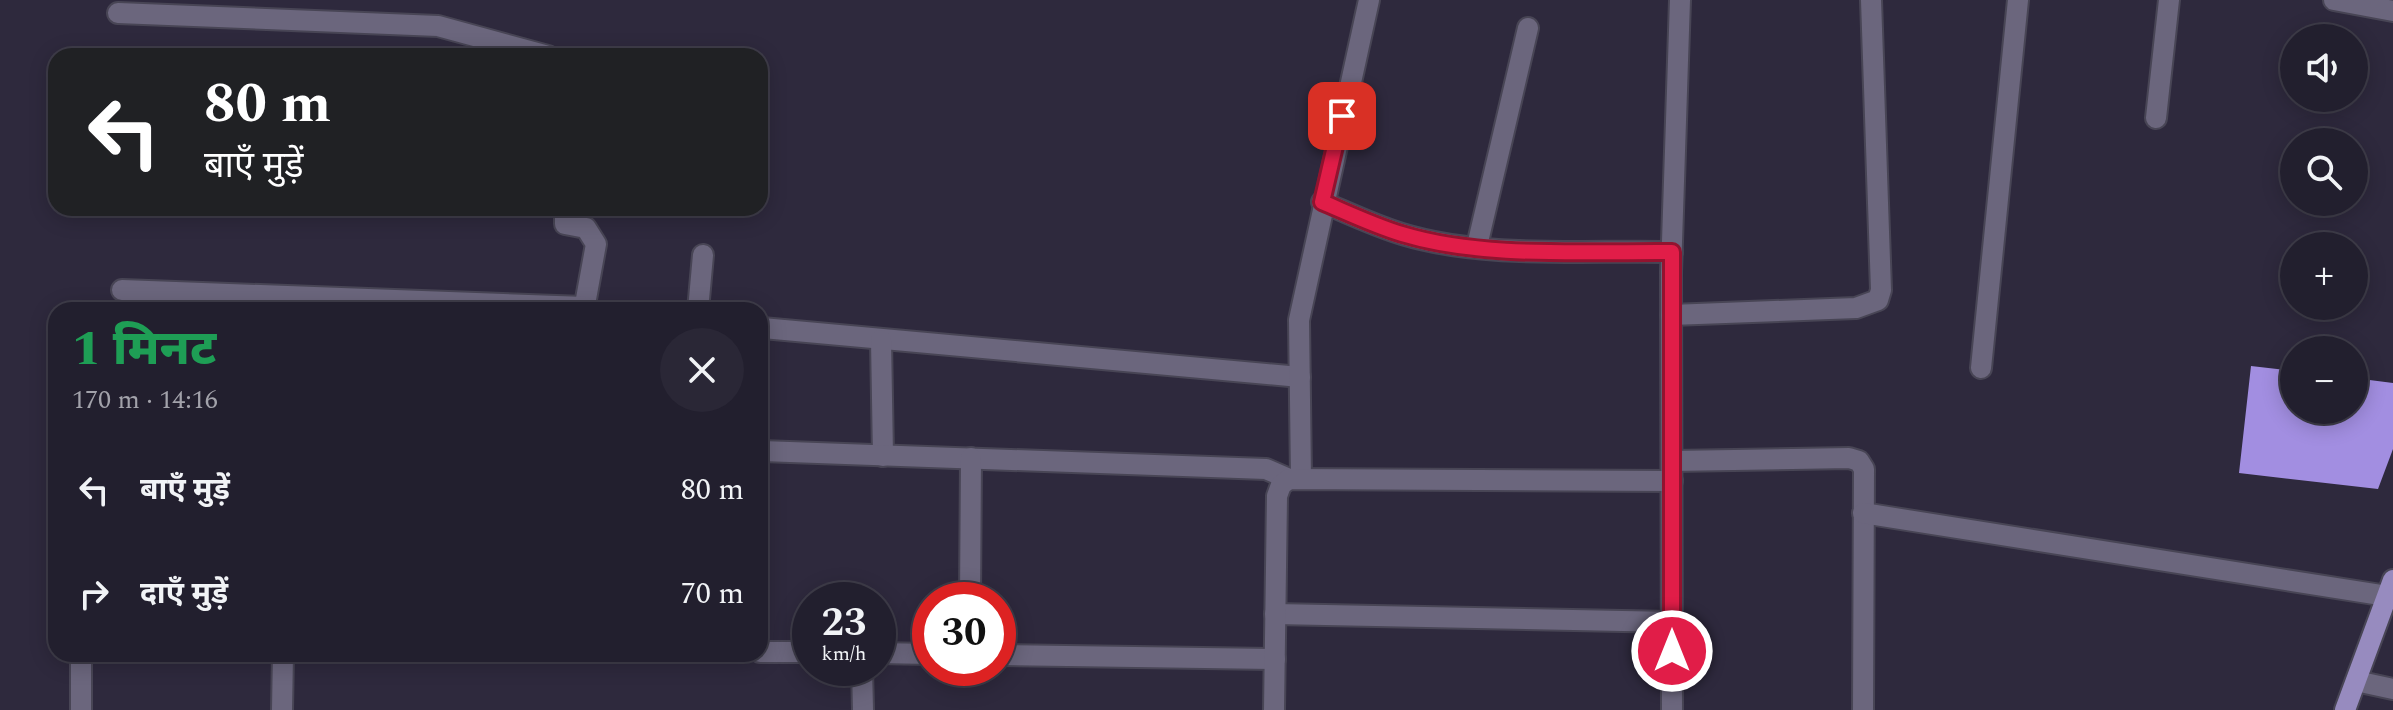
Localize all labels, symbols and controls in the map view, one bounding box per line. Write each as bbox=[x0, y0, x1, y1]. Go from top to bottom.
map controls bbox=[2280, 24, 2368, 424]
button: sound bbox=[2280, 24, 2368, 112]
text: 80 m bbox=[204, 62, 331, 147]
icon: left bbox=[72, 80, 176, 184]
pin bbox=[1308, 82, 1376, 150]
icon: arrive bbox=[1320, 94, 1364, 138]
button: search bbox=[2280, 128, 2368, 216]
text: बाएँ मुड़ें bbox=[204, 139, 304, 194]
button: + bbox=[2280, 232, 2368, 320]
text: 1 मिनट bbox=[72, 313, 216, 386]
button: close bbox=[660, 328, 744, 412]
button: − bbox=[2280, 336, 2368, 424]
text: 170 m · 14:16 bbox=[72, 380, 218, 420]
text: बाएँ मुड़ें bbox=[140, 467, 230, 513]
text: 80 m bbox=[681, 467, 744, 513]
icon: left bbox=[72, 468, 116, 512]
text: दाएँ मुड़ें bbox=[140, 571, 228, 617]
text: 70 m bbox=[681, 571, 744, 617]
icon: right bbox=[72, 572, 116, 616]
speed limit sign: 30 bbox=[912, 582, 1016, 686]
text: 23 bbox=[822, 593, 866, 654]
position arrow bbox=[1630, 609, 1714, 693]
text: km/h bbox=[822, 639, 867, 669]

